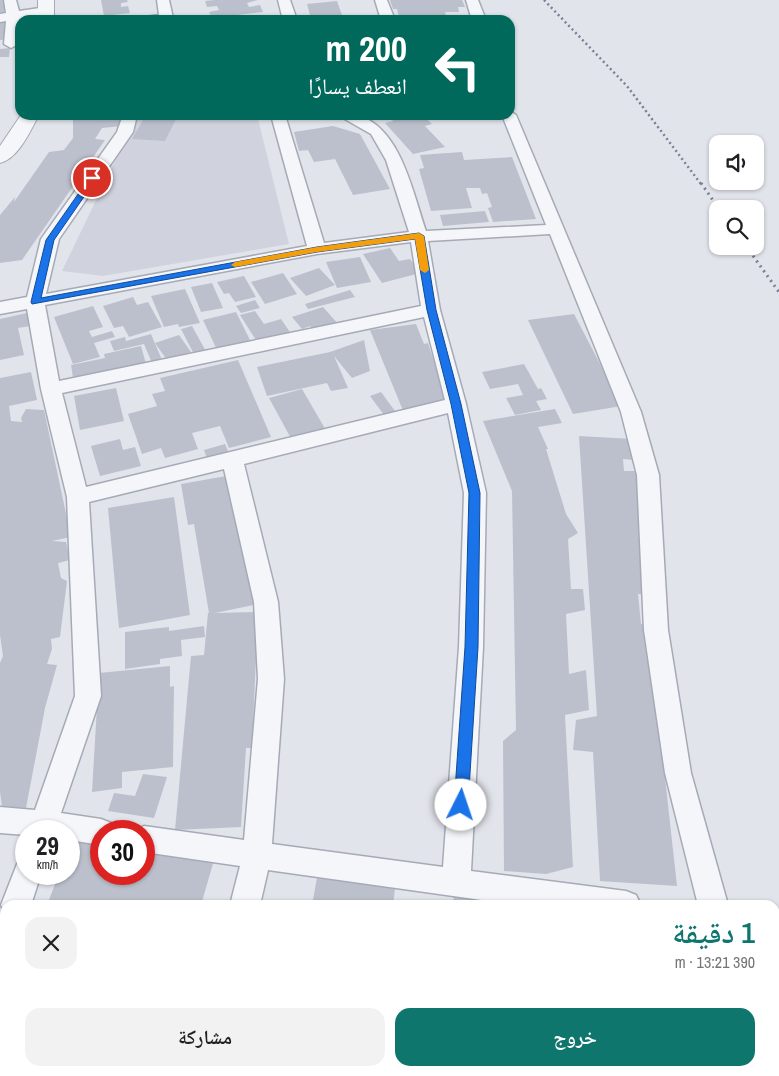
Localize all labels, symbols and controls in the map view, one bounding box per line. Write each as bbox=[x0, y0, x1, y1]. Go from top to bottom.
text: 200 m bbox=[326, 25, 407, 72]
icon: left bbox=[425, 35, 490, 100]
text: انعطف يسارًا bbox=[308, 71, 407, 101]
map controls bbox=[709, 135, 764, 255]
button: sound bbox=[709, 135, 764, 190]
pin bbox=[71, 157, 113, 199]
icon: arrive bbox=[78, 164, 106, 192]
button: search bbox=[709, 200, 764, 255]
position arrow bbox=[434, 778, 486, 830]
speed limit sign: 30 bbox=[90, 820, 155, 885]
text: 29 bbox=[36, 829, 59, 863]
text: km/h bbox=[37, 857, 58, 873]
text: 1 دقيقة bbox=[672, 912, 755, 952]
button: close bbox=[25, 917, 77, 969]
text: 390 m · 13:21 bbox=[675, 951, 755, 973]
button: مشاركة bbox=[25, 1008, 385, 1066]
button: خروج bbox=[395, 1008, 755, 1066]

